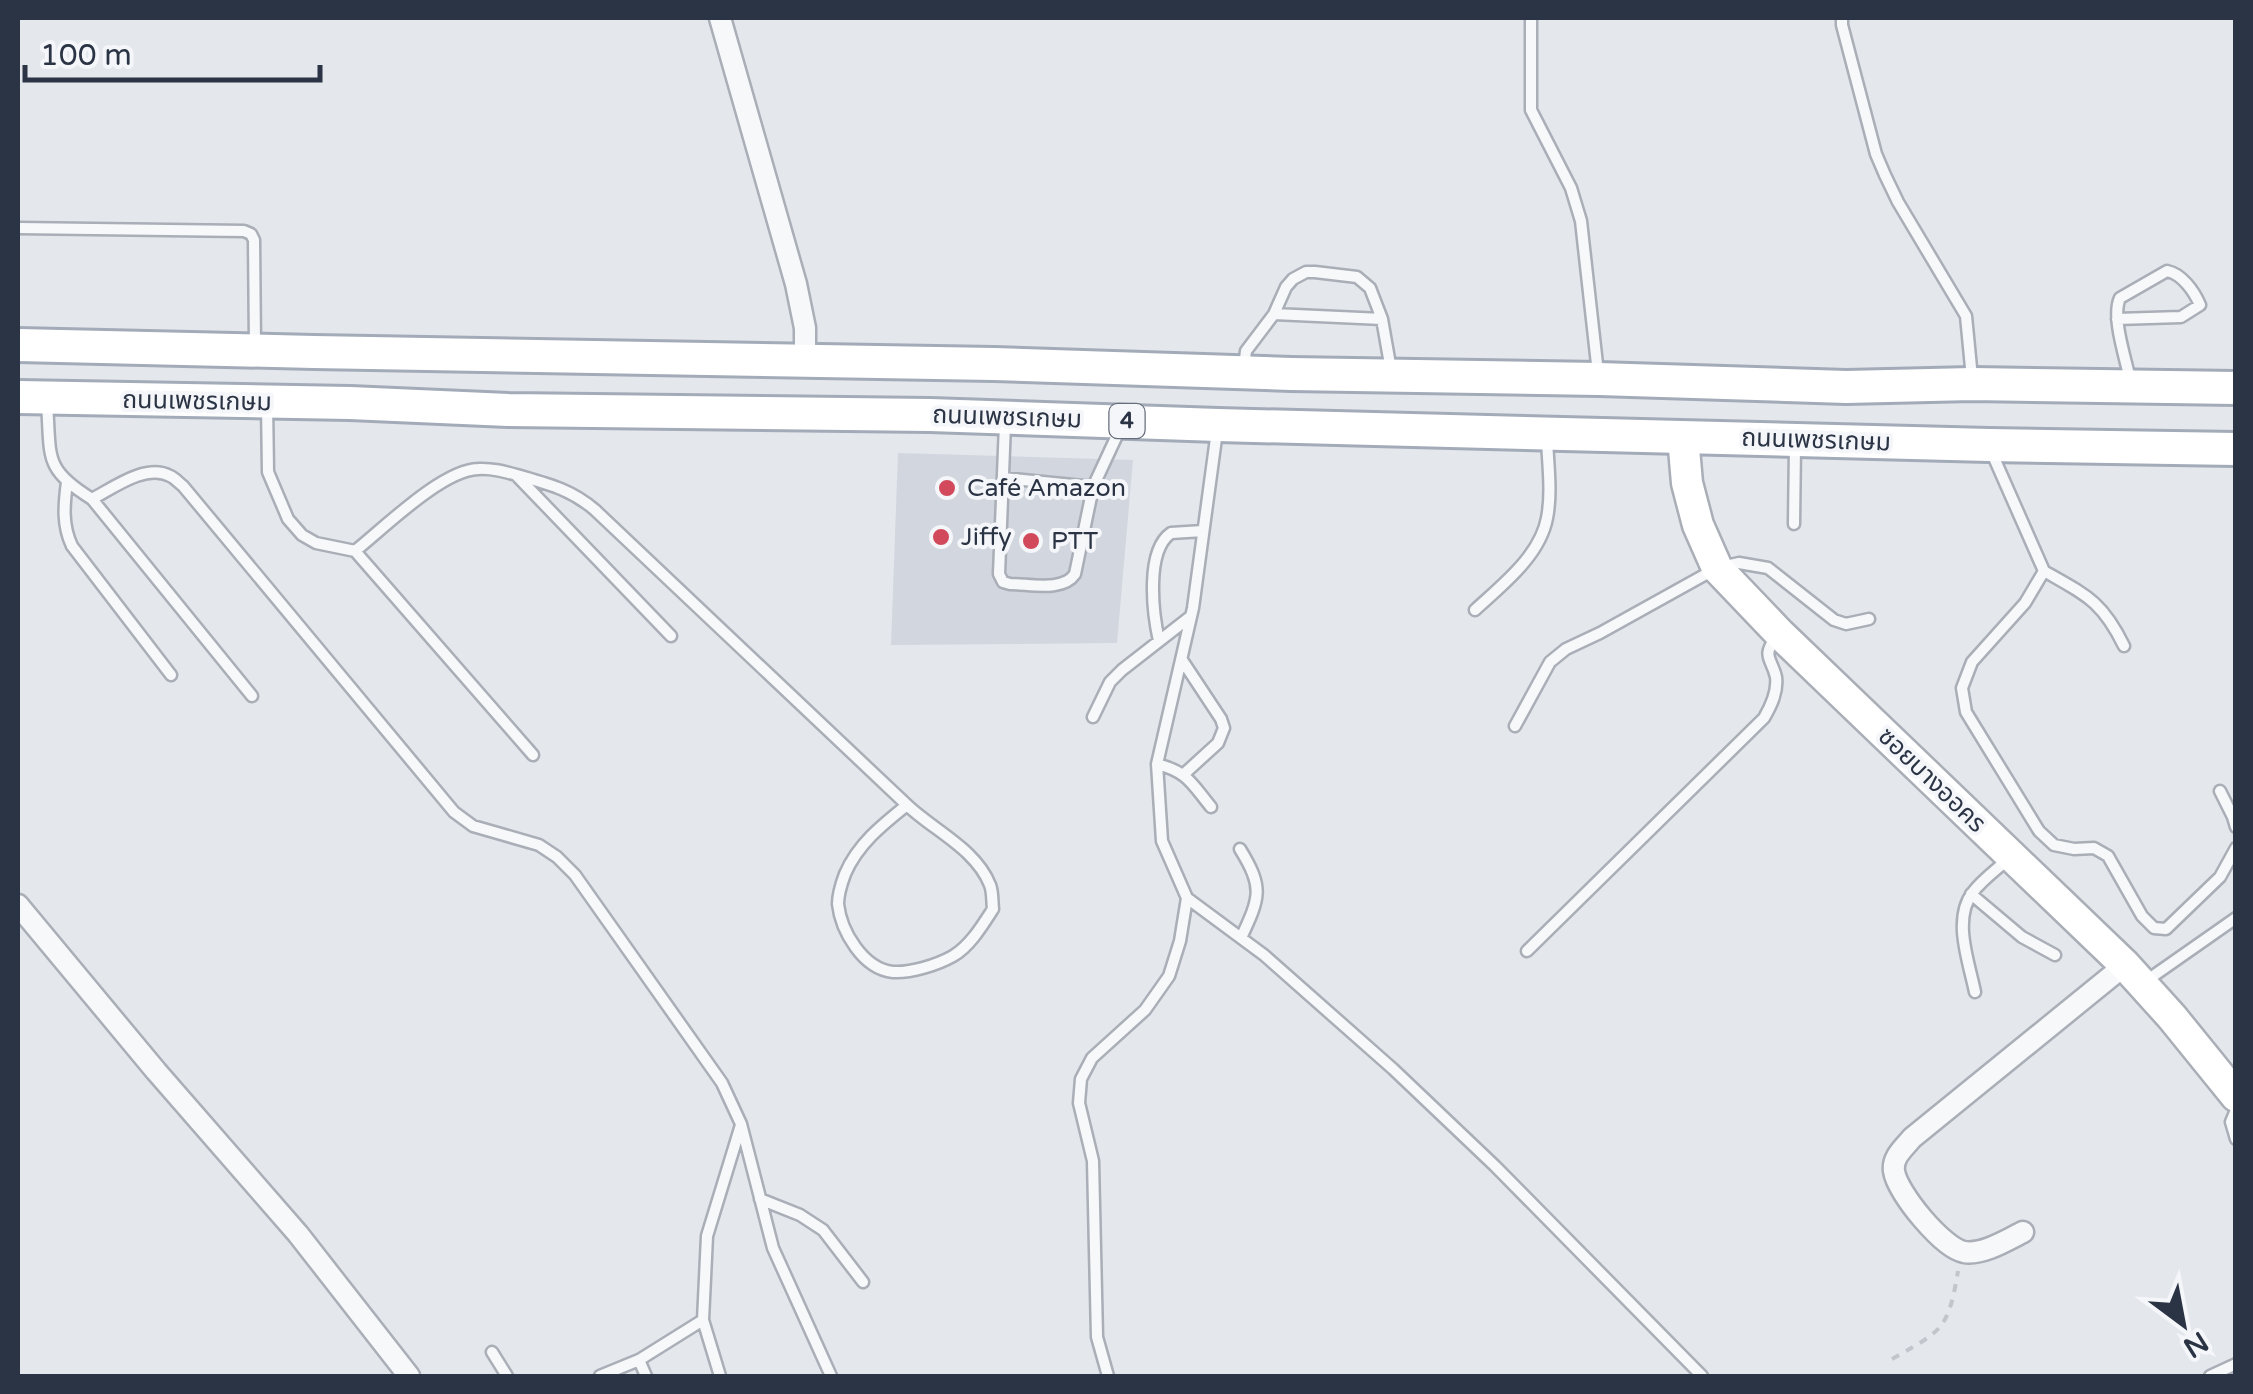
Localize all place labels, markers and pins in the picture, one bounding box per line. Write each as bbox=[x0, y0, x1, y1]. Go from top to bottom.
place label: Café Amazon bbox=[967, 473, 1126, 503]
marker: Café Amazon bbox=[936, 477, 958, 499]
place label: Jiffy bbox=[961, 522, 1012, 552]
marker: Jiffy bbox=[930, 526, 952, 548]
place label: PTT bbox=[1051, 526, 1098, 556]
marker: PTT bbox=[1020, 530, 1042, 552]

